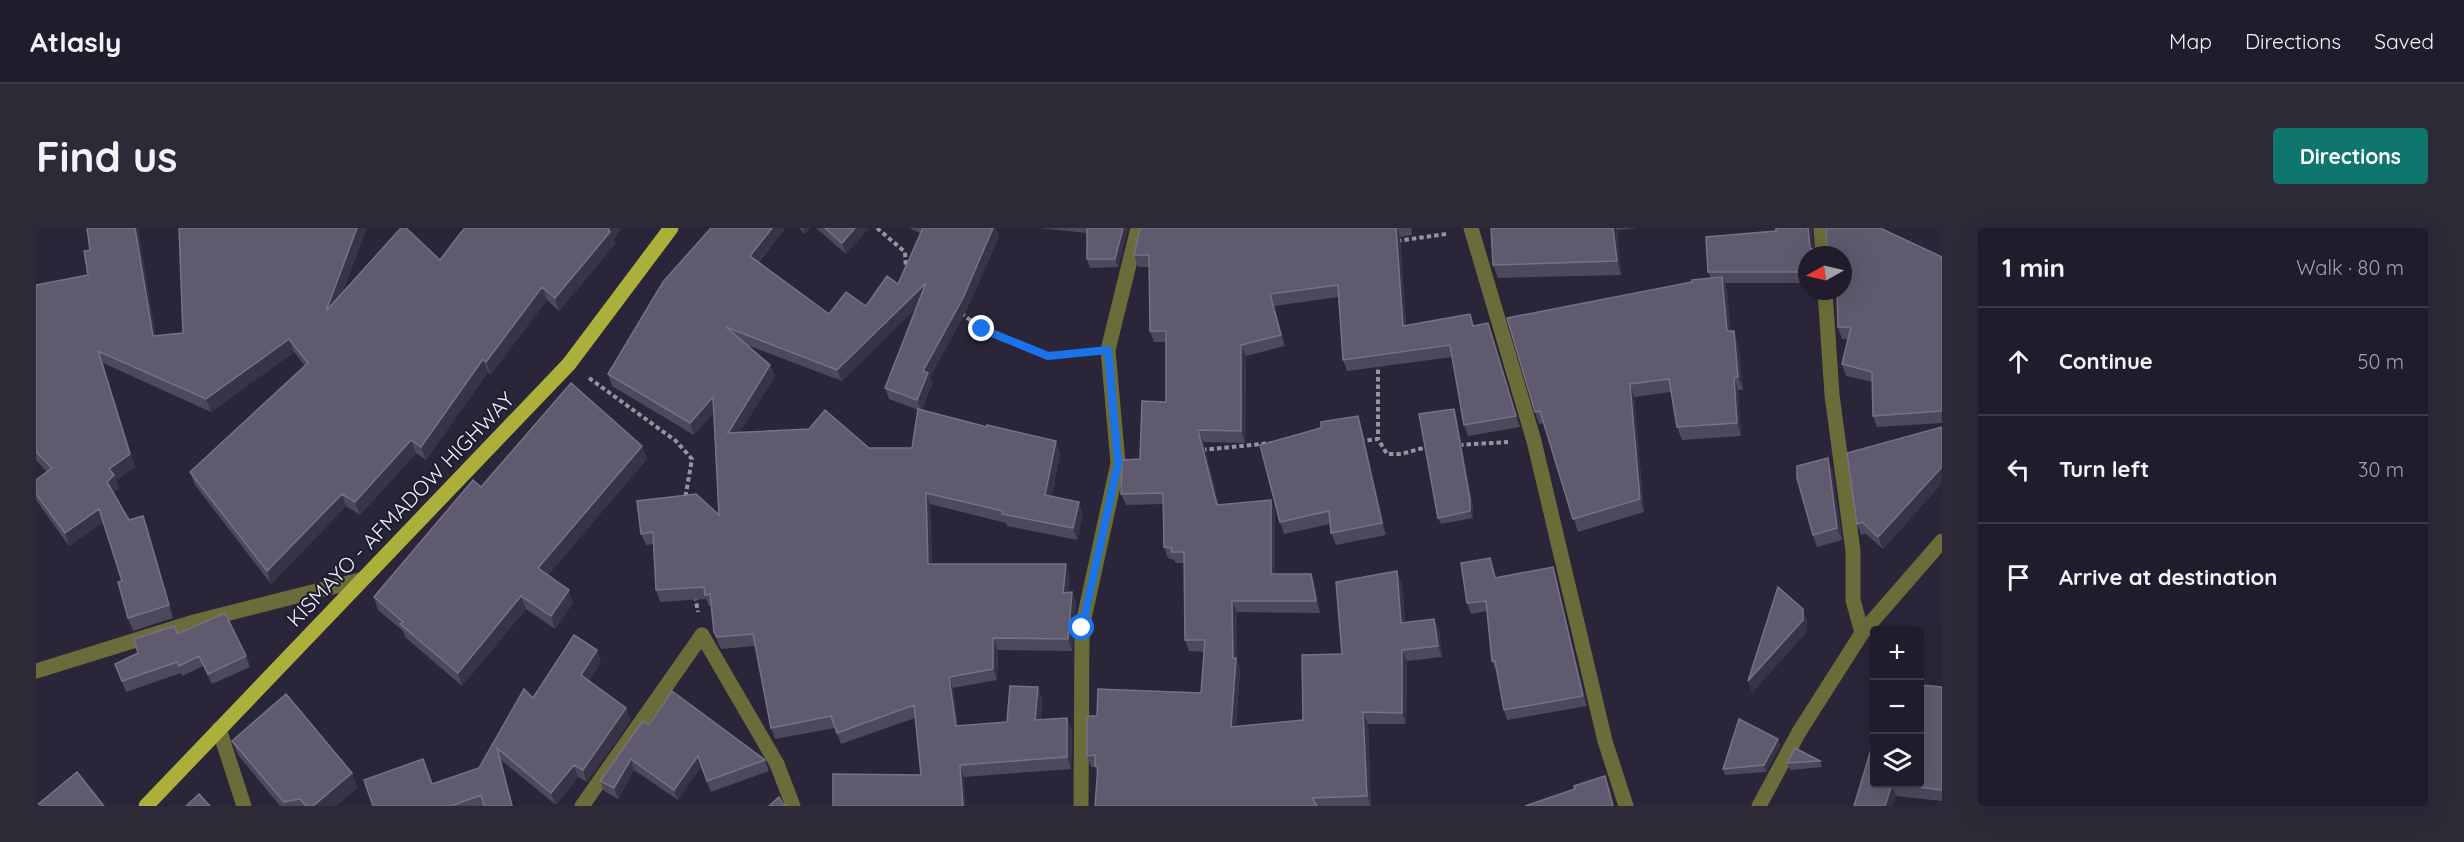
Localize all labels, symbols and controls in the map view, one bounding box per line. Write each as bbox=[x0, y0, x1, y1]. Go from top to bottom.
text: Atlasly bbox=[30, 24, 121, 59]
text: Map bbox=[2169, 28, 2212, 54]
text: Directions bbox=[2245, 28, 2341, 54]
text: Saved bbox=[2374, 28, 2434, 54]
button: Directions bbox=[2273, 128, 2428, 184]
text: Find us bbox=[36, 130, 178, 183]
north arrow bbox=[1798, 246, 1852, 300]
text: 1 min bbox=[2002, 251, 2065, 284]
text: Walk · 80 m bbox=[2296, 255, 2404, 280]
route end bbox=[968, 315, 994, 341]
icon: ahead bbox=[2002, 345, 2035, 378]
text: Continue bbox=[2059, 347, 2153, 375]
text: 50 m bbox=[2358, 349, 2404, 374]
street label: KISMAYO - AFMADOW HIGHWAY bbox=[281, 386, 519, 632]
icon: left bbox=[2002, 453, 2035, 486]
text: Turn left bbox=[2059, 455, 2149, 483]
text: 30 m bbox=[2358, 457, 2404, 482]
icon: arrive bbox=[2002, 561, 2035, 594]
text: Arrive at destination bbox=[2059, 563, 2277, 591]
route start bbox=[1068, 614, 1094, 640]
map controls bbox=[1870, 626, 1924, 788]
button: + bbox=[1870, 626, 1924, 680]
button: − bbox=[1870, 680, 1924, 734]
button: layers bbox=[1870, 734, 1924, 788]

